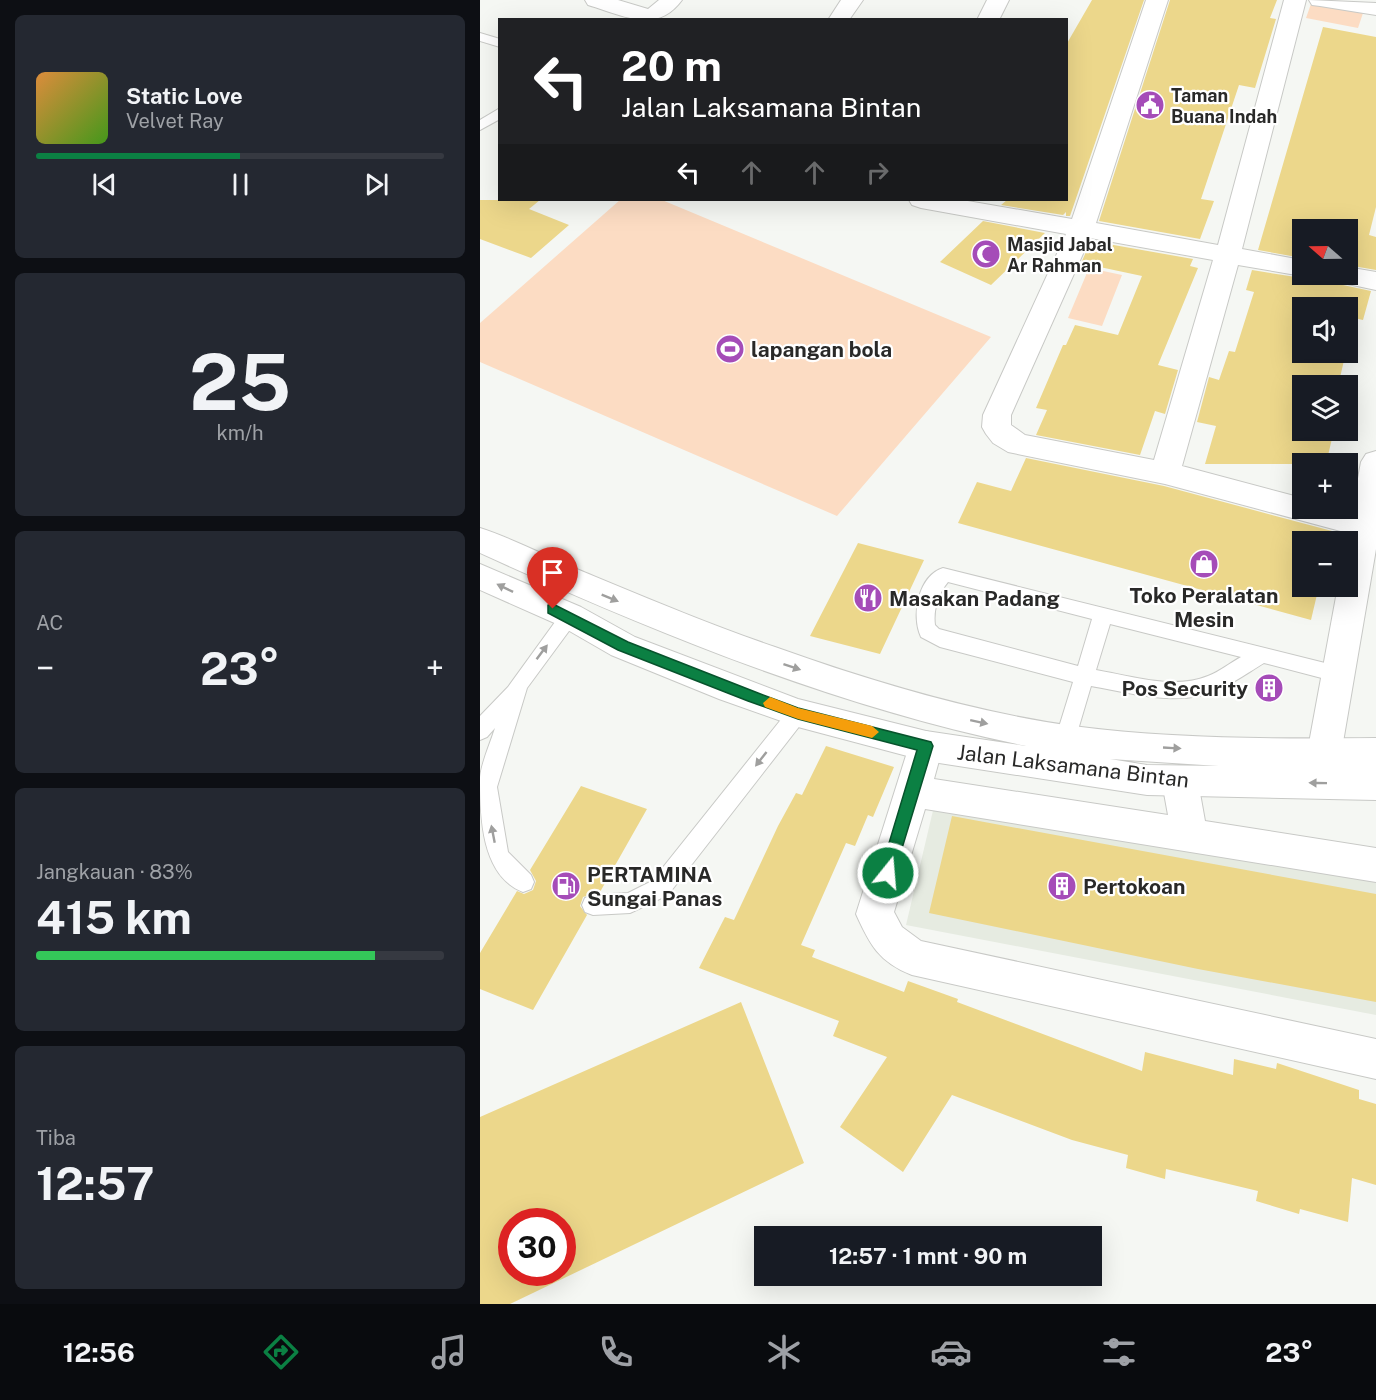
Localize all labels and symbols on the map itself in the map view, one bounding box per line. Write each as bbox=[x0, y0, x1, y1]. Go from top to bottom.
place label: Taman Buana Indah bbox=[1171, 85, 1277, 127]
public building icon: Taman Buana Indah bbox=[1134, 89, 1166, 121]
north arrow bbox=[1292, 219, 1358, 285]
place label: Masjid Jabal Ar Rahman bbox=[1007, 234, 1113, 276]
mosque icon: Masjid Jabal Ar Rahman bbox=[970, 238, 1002, 270]
sports icon: lapangan bola bbox=[714, 333, 746, 365]
place label: lapangan bola bbox=[751, 337, 892, 362]
pin bbox=[527, 547, 578, 609]
shop icon: Toko Peralatan Mesin bbox=[1188, 548, 1220, 580]
restaurant icon: Masakan Padang bbox=[852, 582, 884, 614]
one-way arrow bbox=[497, 583, 514, 592]
place label: Toko Peralatan Mesin bbox=[1130, 583, 1278, 632]
place label: Masakan Padang bbox=[889, 586, 1060, 611]
one-way arrow bbox=[601, 594, 619, 603]
one-way arrow bbox=[536, 645, 548, 660]
one-way arrow bbox=[783, 663, 801, 672]
building icon: Pos Security bbox=[1253, 672, 1285, 704]
place label: Pos Security bbox=[1122, 676, 1248, 701]
one-way arrow bbox=[970, 718, 989, 727]
street label: Jalan Laksamana Bintan bbox=[956, 739, 1190, 793]
one-way arrow bbox=[1163, 744, 1182, 753]
one-way arrow bbox=[755, 751, 768, 767]
one-way arrow bbox=[1308, 778, 1327, 788]
one-way arrow bbox=[488, 824, 497, 843]
position arrow bbox=[856, 841, 920, 905]
place label: PERTAMINA Sungai Panas bbox=[587, 862, 722, 911]
fuel station icon: PERTAMINA Sungai Panas bbox=[550, 870, 582, 902]
building icon: Pertokoan bbox=[1046, 870, 1078, 902]
place label: Pertokoan bbox=[1083, 874, 1185, 899]
speed limit sign: 30 bbox=[498, 1208, 576, 1286]

